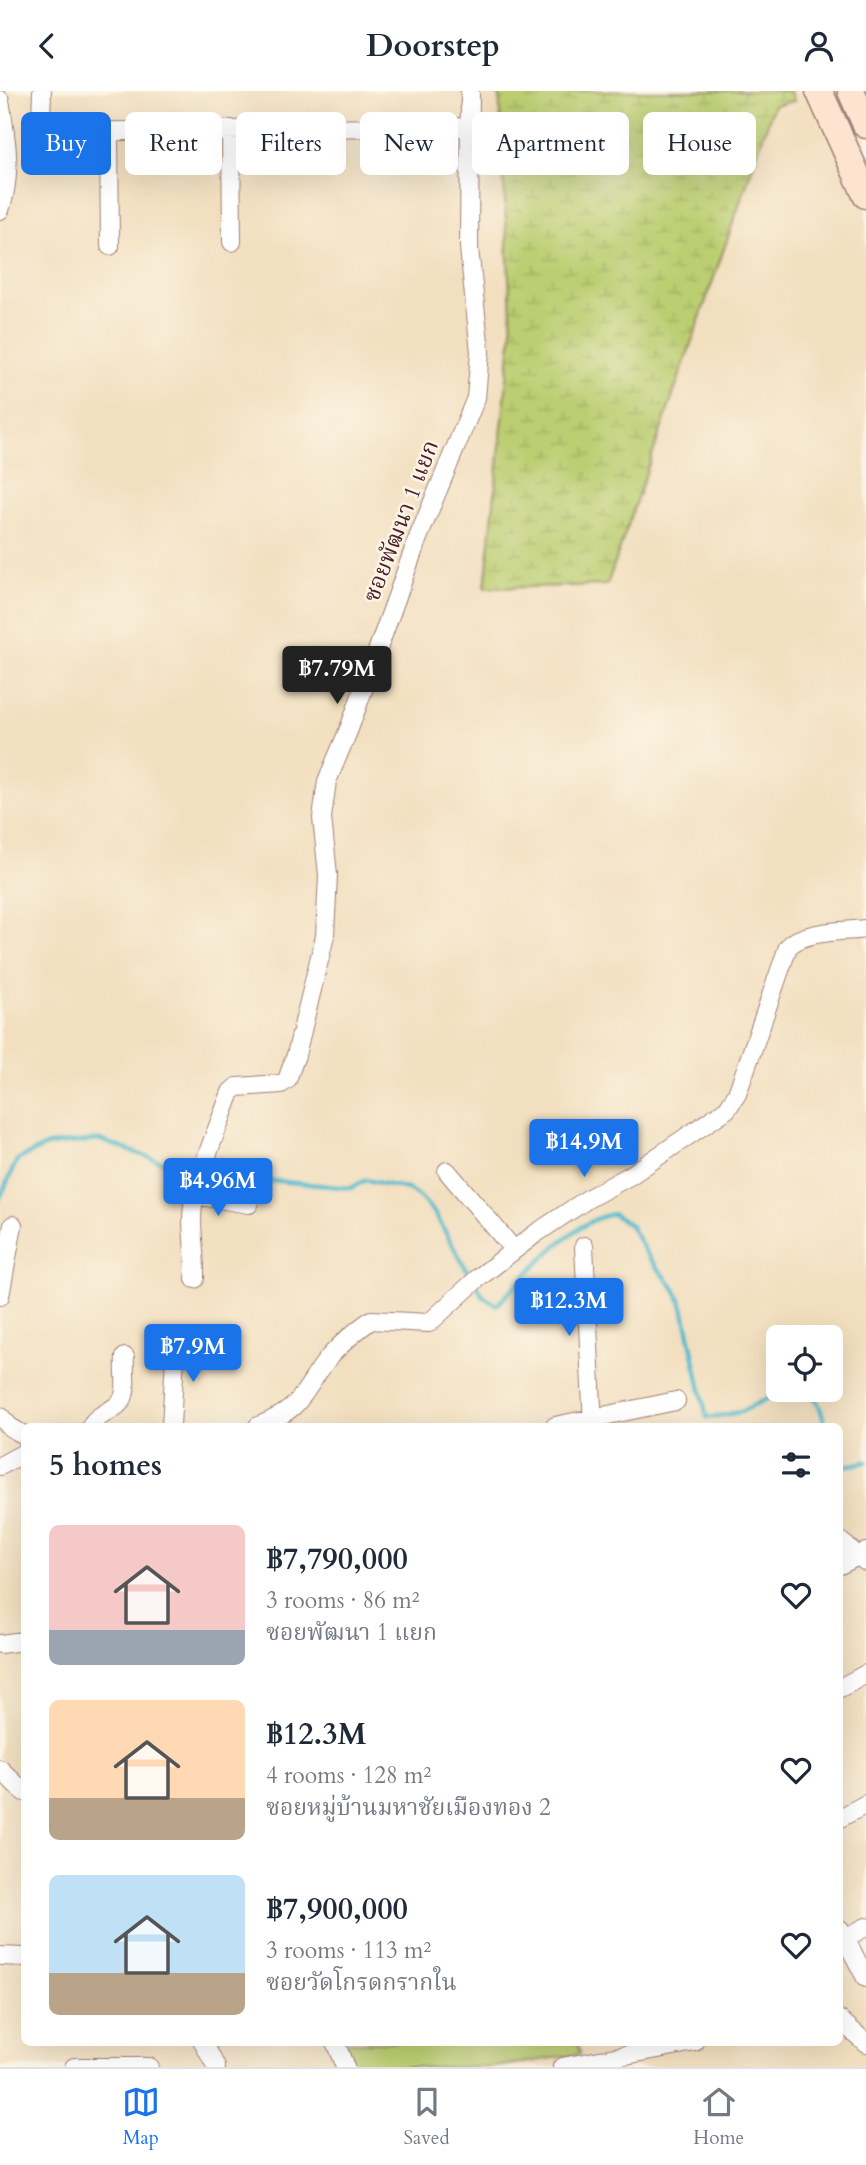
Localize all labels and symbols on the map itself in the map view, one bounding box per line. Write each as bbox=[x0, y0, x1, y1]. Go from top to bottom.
street label: ซอยพัฒนา 1 แยก bbox=[356, 436, 446, 606]
pin: ฿7.79M bbox=[280, 647, 394, 706]
pin: ฿14.9M bbox=[527, 1119, 641, 1179]
pin: ฿4.96M bbox=[161, 1159, 275, 1218]
pin: ฿12.3M bbox=[512, 1279, 626, 1338]
pin: ฿7.9M bbox=[144, 1325, 242, 1384]

